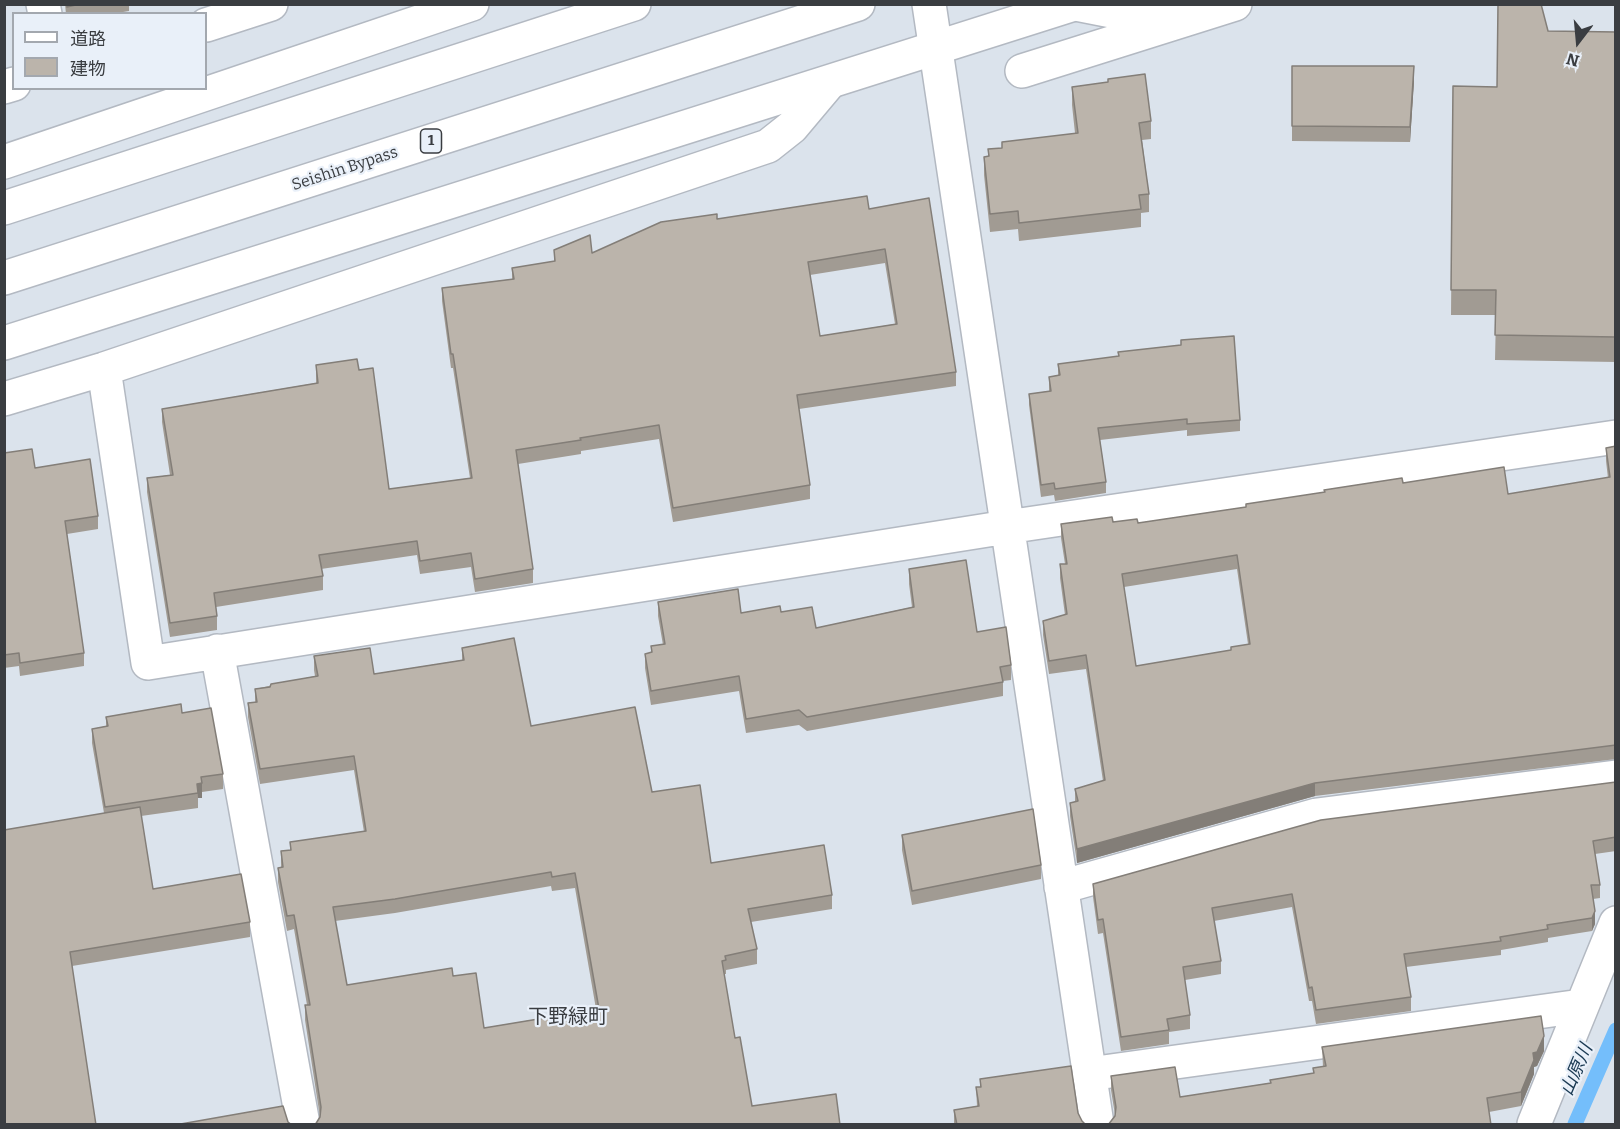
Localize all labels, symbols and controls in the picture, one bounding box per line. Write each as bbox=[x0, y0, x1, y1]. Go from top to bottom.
legend bbox=[12, 12, 207, 90]
north arrow bbox=[1548, 12, 1608, 72]
text: 道路 bbox=[70, 28, 106, 50]
text: N bbox=[1564, 49, 1581, 71]
text: 建物 bbox=[70, 58, 106, 80]
road number: 1 bbox=[420, 129, 442, 153]
street label: Seishin Bypass bbox=[290, 143, 400, 195]
district label: 下野緑町 bbox=[528, 1005, 608, 1029]
water label: 山原川 bbox=[1557, 1041, 1597, 1099]

